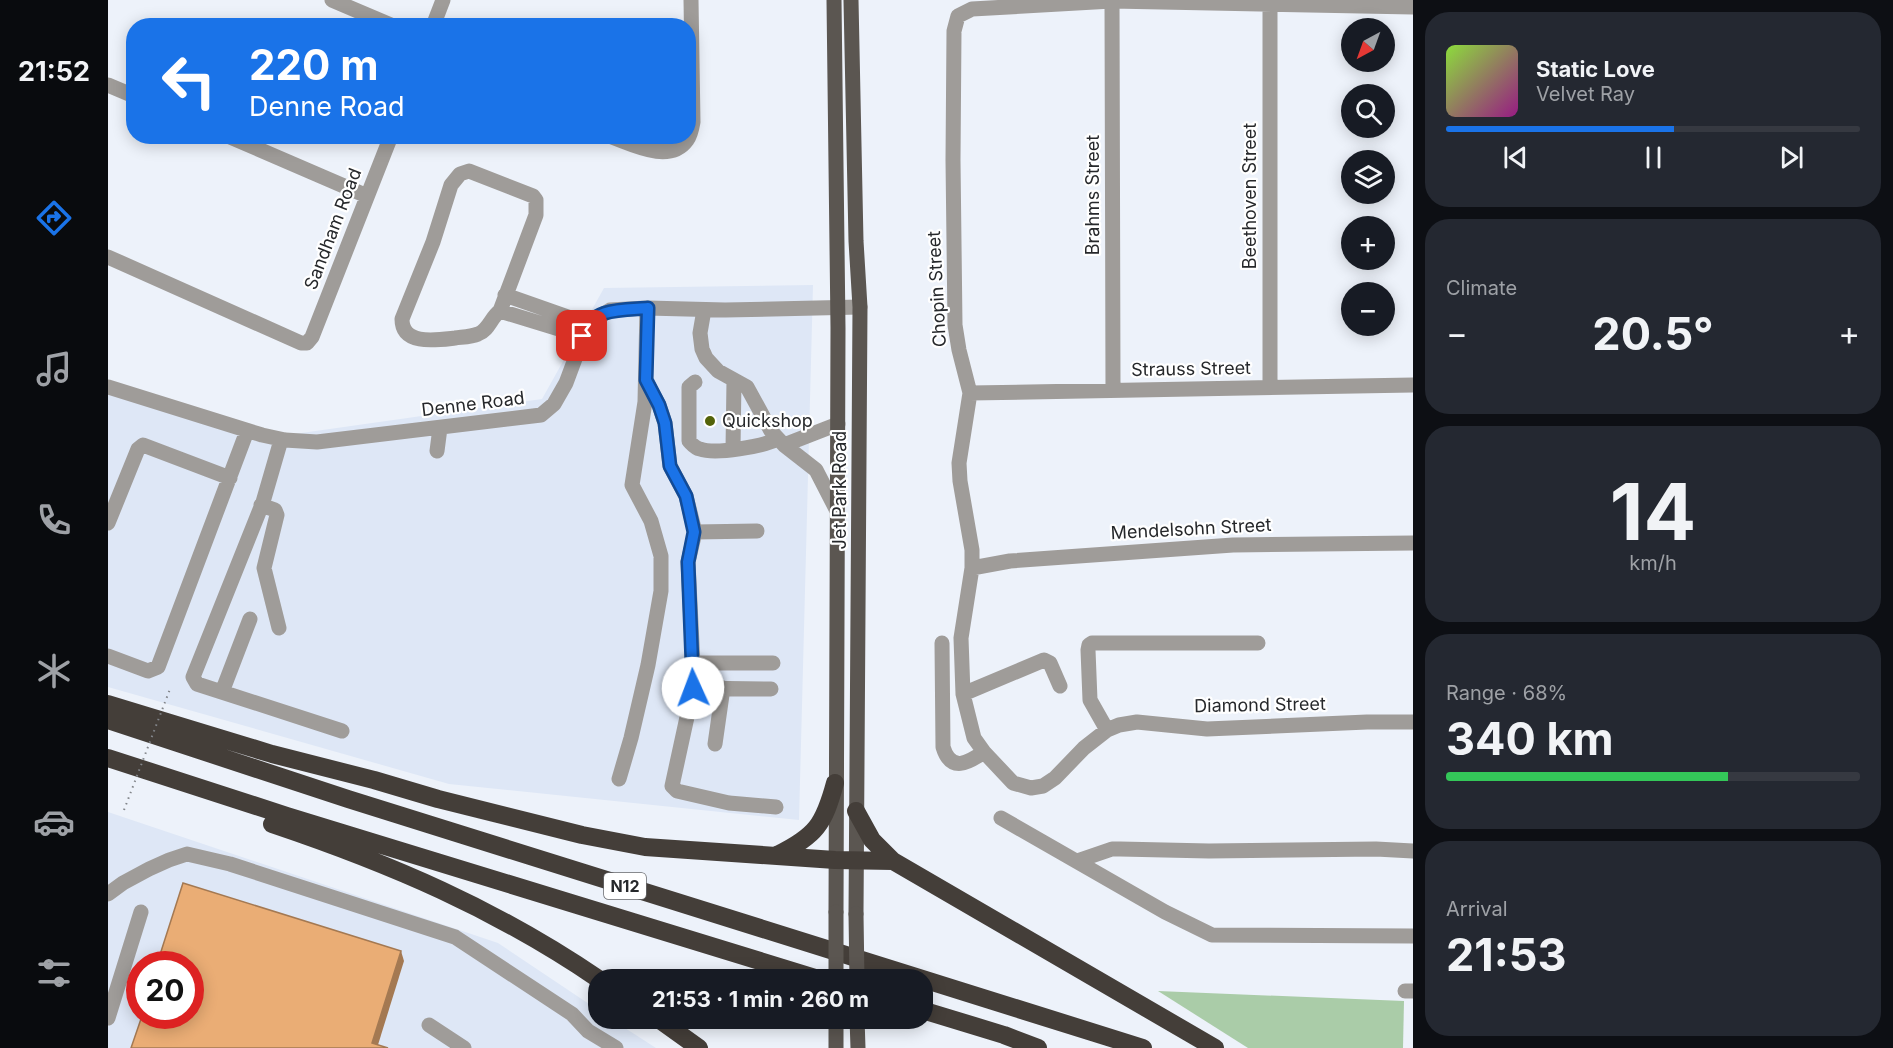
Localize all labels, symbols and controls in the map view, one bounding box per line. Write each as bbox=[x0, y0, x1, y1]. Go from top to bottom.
north arrow bbox=[1341, 18, 1395, 72]
map controls bbox=[1341, 18, 1395, 336]
text: 220 m bbox=[249, 39, 379, 90]
icon: left bbox=[150, 42, 228, 120]
text: 21:52 bbox=[18, 55, 90, 88]
text: Static Love bbox=[1536, 56, 1655, 82]
text: Velvet Ray bbox=[1536, 82, 1635, 106]
button: search bbox=[1341, 84, 1395, 138]
text: Denne Road bbox=[249, 90, 405, 123]
street label: Beethoven Street bbox=[1239, 123, 1260, 269]
street label: Brahms Street bbox=[1082, 135, 1103, 255]
icon: previous bbox=[1499, 141, 1532, 174]
icon: pause bbox=[1637, 141, 1670, 174]
icon: next bbox=[1775, 141, 1808, 174]
button: layers bbox=[1341, 150, 1395, 204]
street label: Sandham Road bbox=[300, 165, 365, 292]
icon: directions bbox=[33, 197, 75, 239]
button: + bbox=[1341, 216, 1395, 270]
street label: Chopin Street bbox=[923, 230, 950, 348]
text: Climate bbox=[1446, 276, 1517, 300]
button: − bbox=[1341, 282, 1395, 336]
text: 20.5° bbox=[1592, 306, 1714, 361]
pin bbox=[556, 310, 607, 361]
text: − bbox=[1446, 313, 1468, 353]
text: + bbox=[1838, 313, 1860, 353]
icon: arrive bbox=[565, 319, 598, 352]
icon: music bbox=[33, 348, 75, 390]
street label: Strauss Street bbox=[1131, 357, 1251, 380]
street label: Denne Road bbox=[420, 387, 526, 420]
place label: Quickshop bbox=[722, 410, 813, 431]
marker: Quickshop bbox=[703, 414, 717, 428]
street label: Jet Park Road bbox=[829, 431, 850, 549]
text: 14 bbox=[1610, 464, 1696, 559]
icon: phone bbox=[33, 499, 75, 541]
street label: Mendelsohn Street bbox=[1110, 514, 1272, 543]
text: km/h bbox=[1629, 551, 1677, 575]
icon: climate bbox=[33, 650, 75, 692]
position arrow bbox=[661, 656, 725, 720]
text: Range · 68% bbox=[1446, 681, 1567, 705]
street label: Diamond Street bbox=[1194, 693, 1326, 716]
text: 340 km bbox=[1446, 711, 1614, 766]
icon: car bbox=[33, 801, 75, 843]
road number: N12 bbox=[604, 873, 646, 899]
text: Arrival bbox=[1446, 897, 1508, 921]
text: 21:53 bbox=[1446, 927, 1567, 982]
speed limit sign: 20 bbox=[126, 951, 204, 1029]
icon: filters bbox=[33, 952, 75, 994]
text: 21:53 · 1 min · 260 m bbox=[652, 986, 869, 1012]

